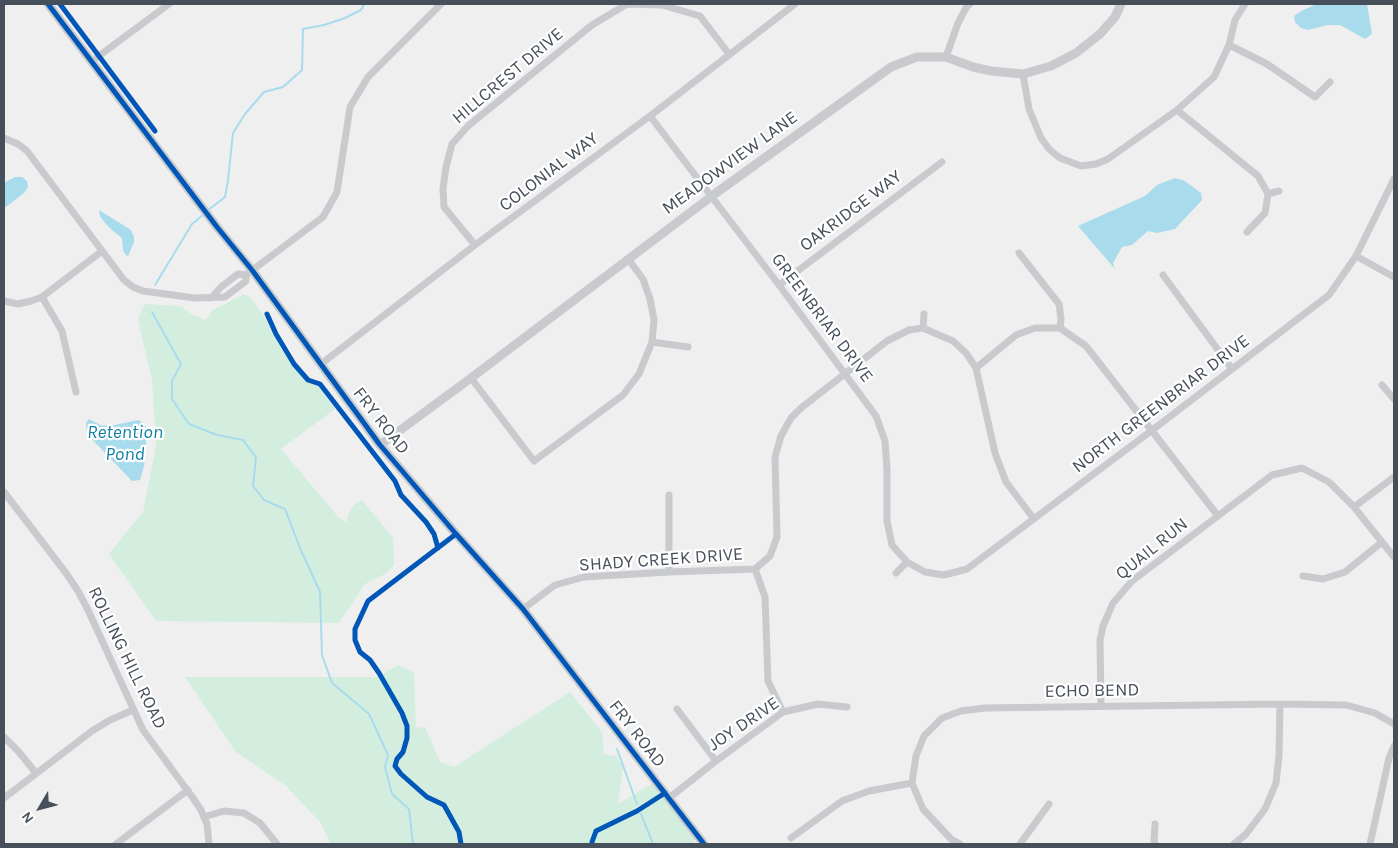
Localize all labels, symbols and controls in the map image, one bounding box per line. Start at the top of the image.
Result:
street label: HILLCREST DRIVE [448,23,568,129]
street label: MEADOWVIEW LANE [658,107,802,219]
street label: COLONIAL WAY [495,128,603,216]
street label: OAKRIDGE WAY [796,166,906,256]
street label: GREENBRIAR DRIVE [766,249,878,387]
street label: NORTH GREENBRIAR DRIVE [1068,330,1254,478]
street label: FRY ROAD [348,383,414,459]
water label: Retention Pond [87,422,163,466]
street label: QUAIL RUN [1112,513,1192,585]
street label: SHADY CREEK DRIVE [578,543,744,577]
street label: ROLLING HILL ROAD [83,583,171,733]
street label: ECHO BEND [1045,679,1139,703]
street label: JOY DRIVE [704,692,784,756]
street label: FRY ROAD [604,696,670,772]
north arrow [15,783,65,833]
text: N [18,808,37,826]

